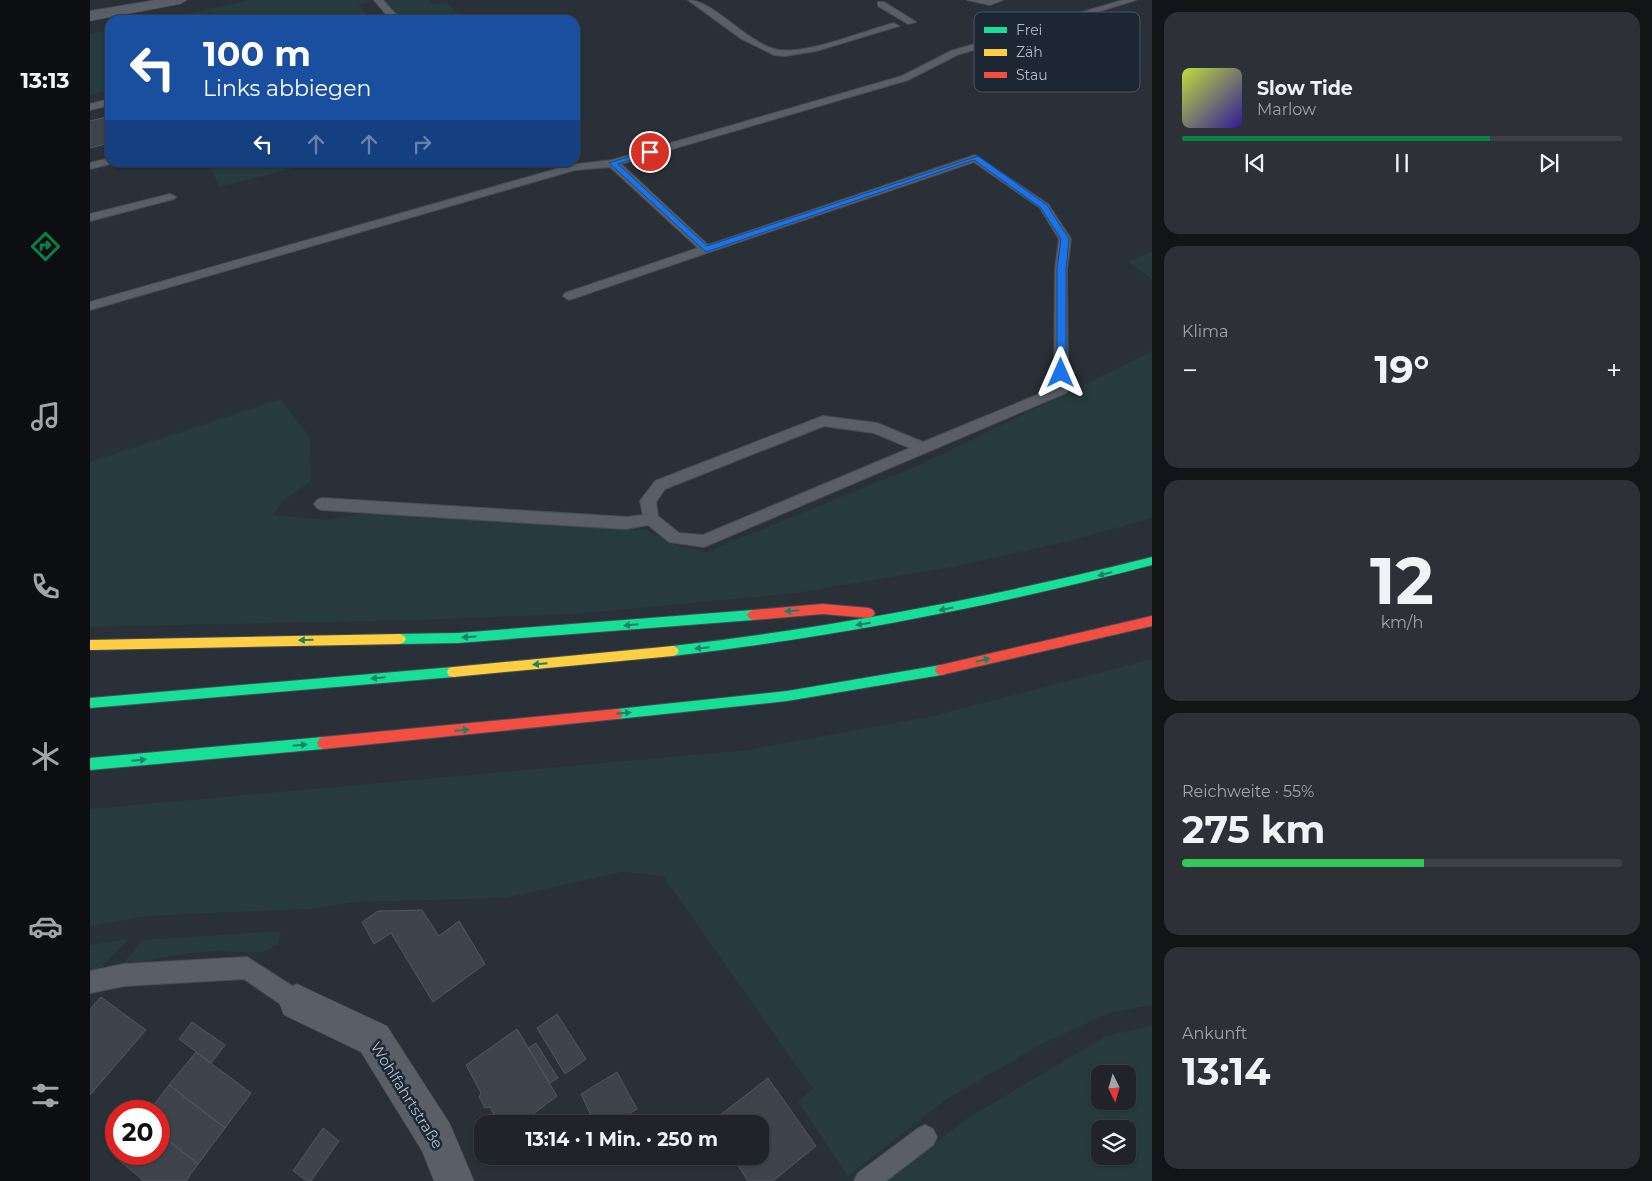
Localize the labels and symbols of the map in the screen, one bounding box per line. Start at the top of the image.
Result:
legend [974,12,1140,92]
text: Frei [1016,21,1042,39]
text: Zäh [1016,43,1043,61]
text: Stau [1016,66,1048,84]
pin [629,131,671,173]
position arrow [1034,346,1086,398]
one-way arrow [1097,570,1112,578]
one-way arrow [938,605,954,613]
one-way arrow [784,608,800,616]
one-way arrow [854,620,870,628]
one-way arrow [622,622,638,630]
one-way arrow [460,634,476,642]
one-way arrow [298,636,314,644]
one-way arrow [694,644,710,652]
one-way arrow [975,656,990,664]
one-way arrow [532,661,548,669]
one-way arrow [370,674,386,682]
one-way arrow [616,709,632,717]
one-way arrow [454,726,470,734]
one-way arrow [293,741,309,749]
one-way arrow [131,756,147,764]
street label: Wohlfahrtstraße [367,1038,447,1152]
north arrow [1091,1065,1136,1110]
speed limit sign: 20 [105,1100,170,1165]

